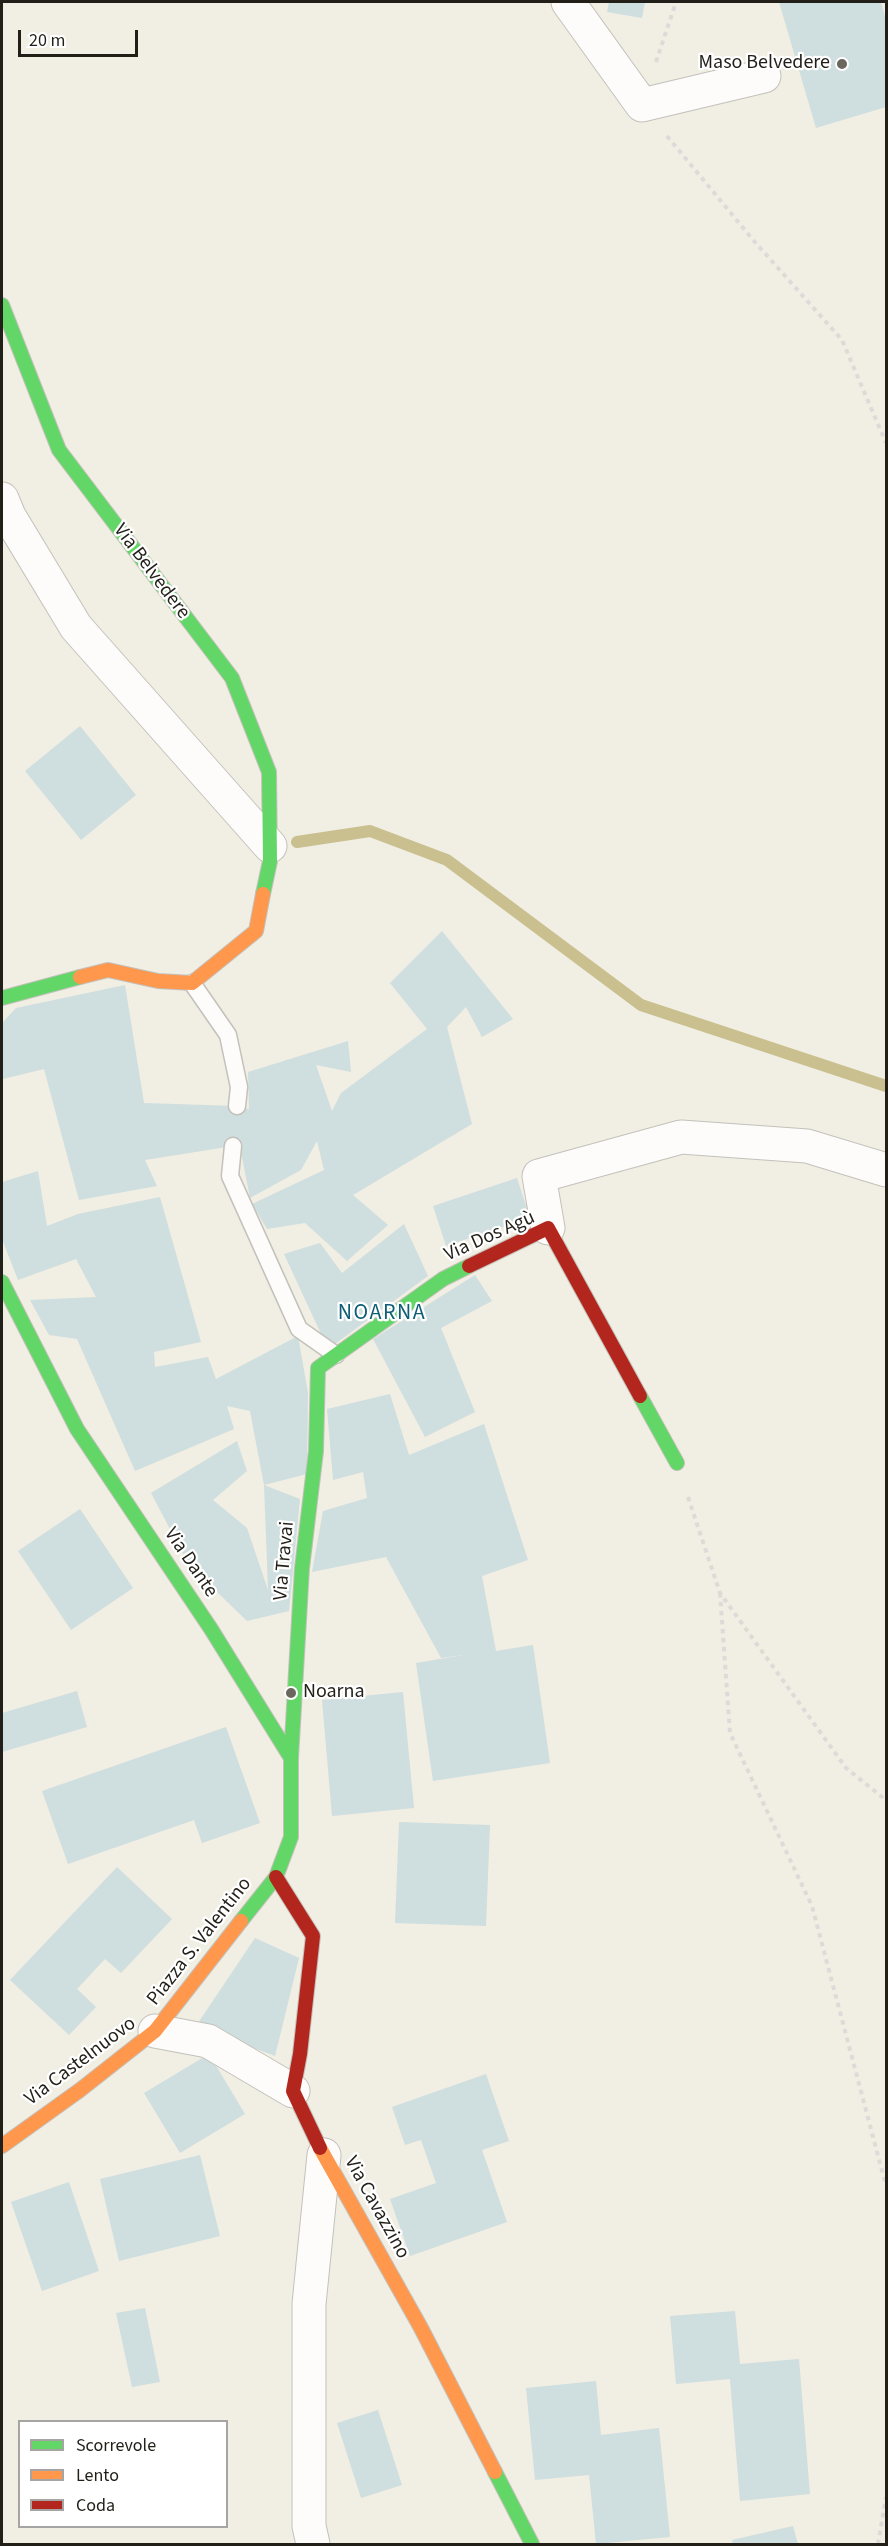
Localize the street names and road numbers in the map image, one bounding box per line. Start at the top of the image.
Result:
street label: Via Belvedere [107,520,195,624]
street label: Via Dos Agù [441,1206,539,1268]
street label: Via Travai [270,1520,300,1602]
street label: Via Dante [158,1524,222,1602]
street label: Piazza S. Valentino [143,1873,257,2011]
street label: Via Castelnuovo [21,2012,141,2112]
street label: Via Cavazzino [338,2153,414,2263]

